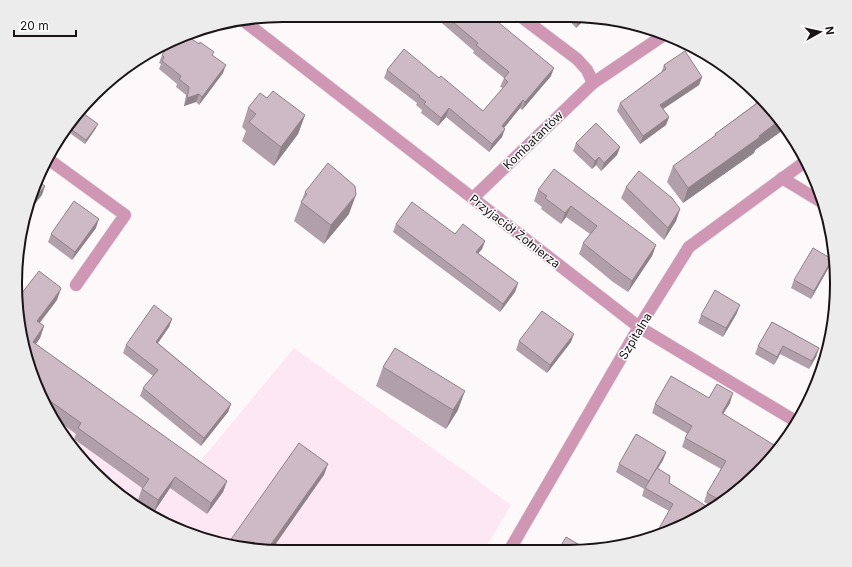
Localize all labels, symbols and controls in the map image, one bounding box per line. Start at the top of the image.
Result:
scale bar [14,12,76,38]
north arrow [800,12,840,52]
text: 20 m [20,18,49,33]
text: N [822,25,837,36]
street label: Kombatantów [500,107,566,172]
street label: Przyjaciół Żołnierza [467,191,563,271]
street label: Szpitalna [615,310,655,362]

